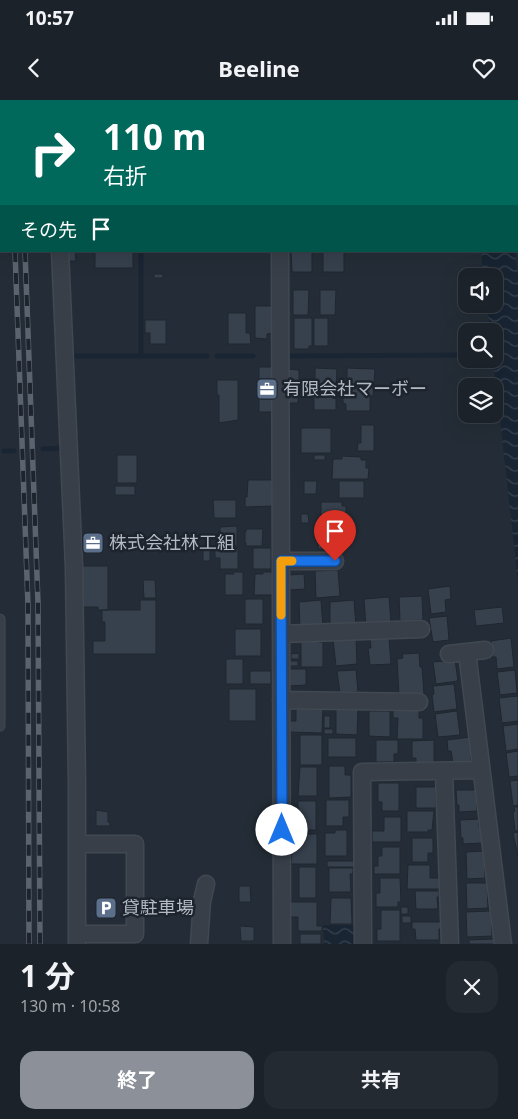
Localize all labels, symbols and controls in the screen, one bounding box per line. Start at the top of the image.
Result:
text: 10:57 [25,5,74,31]
text: Beeline [218,53,300,83]
icon: back [20,54,48,82]
icon: heart [470,54,498,82]
text: 110 m [103,113,206,160]
icon: right [20,120,85,185]
text: 右折 [103,160,147,190]
icon: arrive [87,215,115,243]
text: その先 [20,217,77,243]
map controls [458,268,503,423]
button: sound [458,268,503,313]
button: search [458,323,503,368]
place label: 有限会社マーボー [283,376,427,400]
office icon: 有限会社マーボー [255,377,279,401]
button: layers [458,378,503,423]
pin [314,510,356,561]
icon: arrive [321,517,349,545]
place label: 株式会社林工組 [109,530,235,554]
office icon: 株式会社林工組 [81,531,105,555]
position arrow [255,803,307,855]
place label: 貸駐車場 [122,895,194,919]
parking icon: 貸駐車場 [94,896,118,920]
text: 1 分 [20,955,75,996]
button: close [446,961,498,1013]
text: 130 m · 10:58 [20,995,120,1017]
button: 終了 [20,1051,254,1109]
button: 共有 [264,1051,498,1109]

